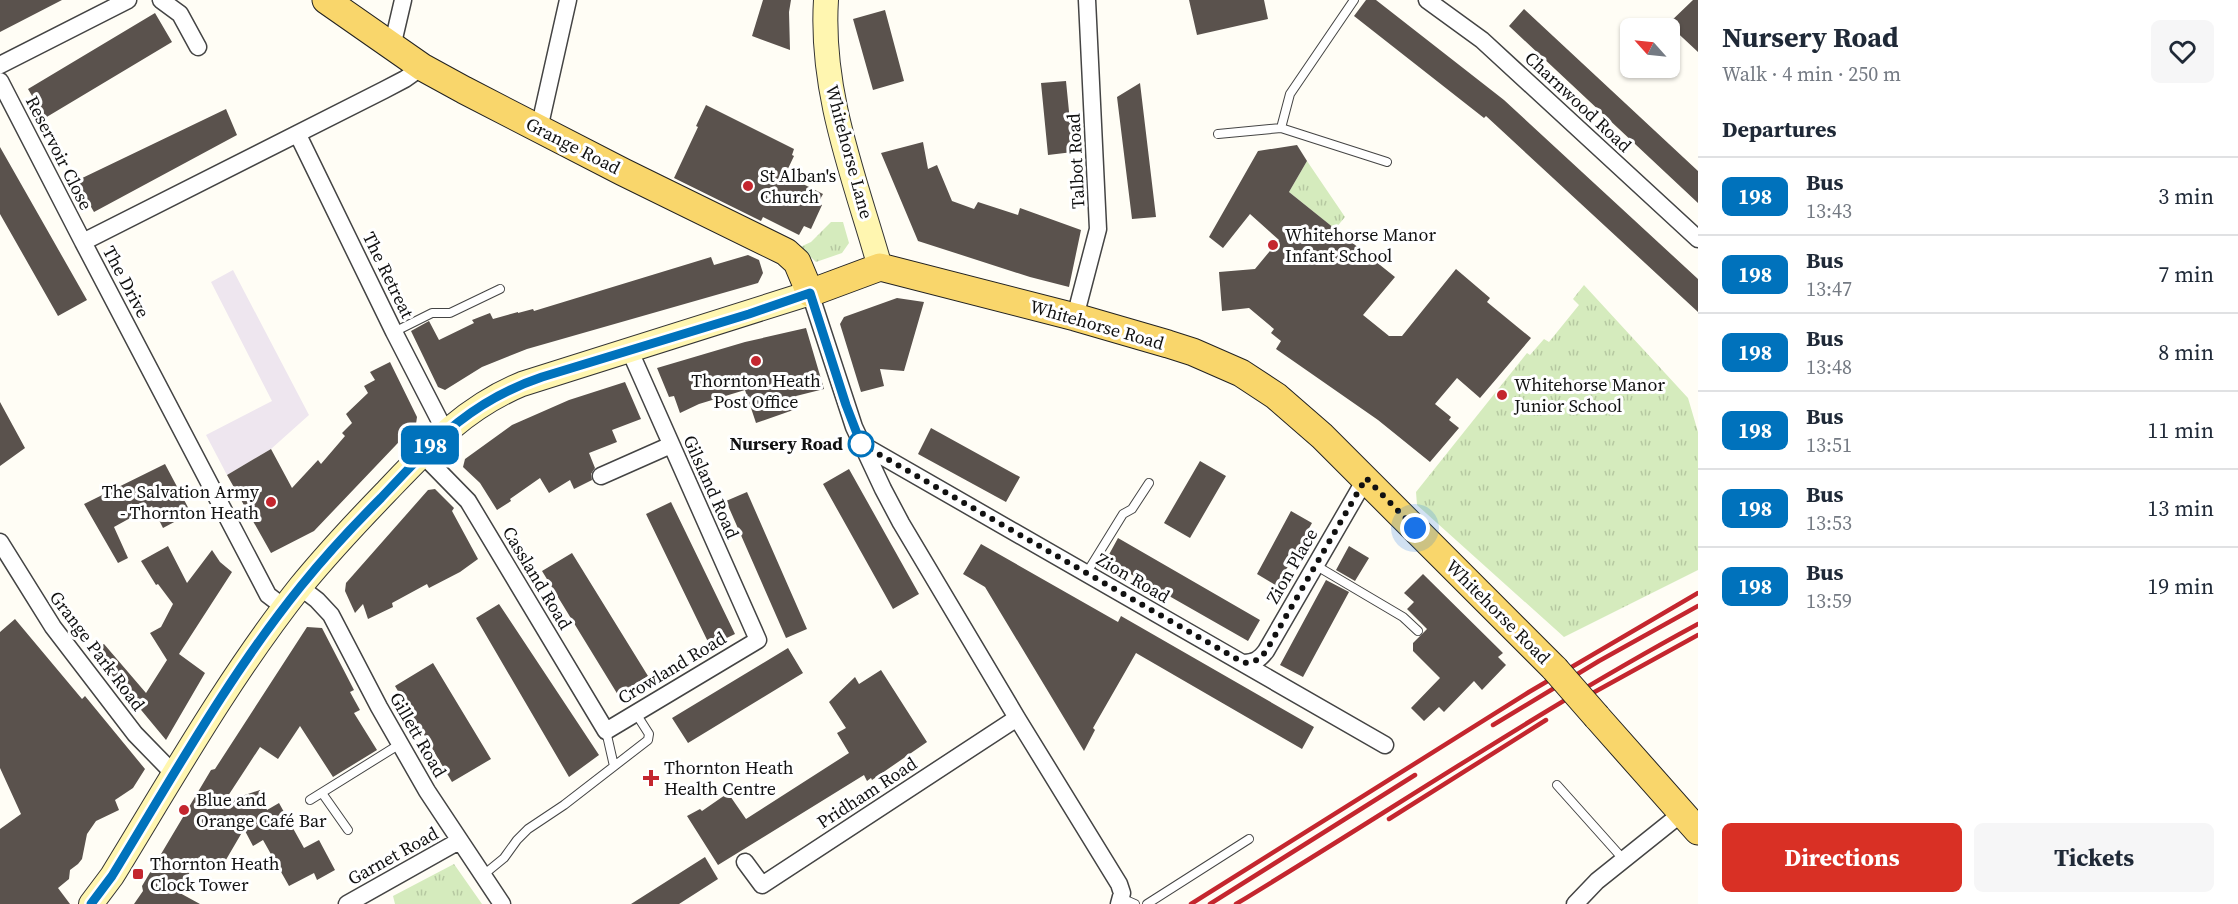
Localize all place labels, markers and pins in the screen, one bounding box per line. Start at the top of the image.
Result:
place label: St Alban's Church [760,163,837,209]
marker: St Alban's Church [741,179,755,193]
place label: Whitehorse Manor Infant School [1285,222,1436,268]
marker: Whitehorse Manor Infant School [1266,238,1280,252]
marker: Thornton Heath Post Office [749,354,763,368]
place label: Thornton Heath Post Office [691,368,821,414]
place label: Whitehorse Manor Junior School [1513,372,1665,418]
marker: Whitehorse Manor Junior School [1495,388,1509,402]
place label: Nursery Road [729,431,843,456]
marker: Nursery Road [848,431,874,457]
place label: The Salvation Army - Thornton Heath [102,479,260,525]
marker: The Salvation Army - Thornton Heath [264,495,278,509]
place label: Thornton Heath Health Centre [664,755,794,801]
marker: Thornton Heath Health Centre [642,769,660,787]
place label: Blue and Orange Café Bar [196,787,327,833]
marker: Blue and Orange Café Bar [177,803,191,817]
place label: Thornton Heath Clock Tower [150,851,280,897]
marker: Thornton Heath Clock Tower [131,867,145,881]

